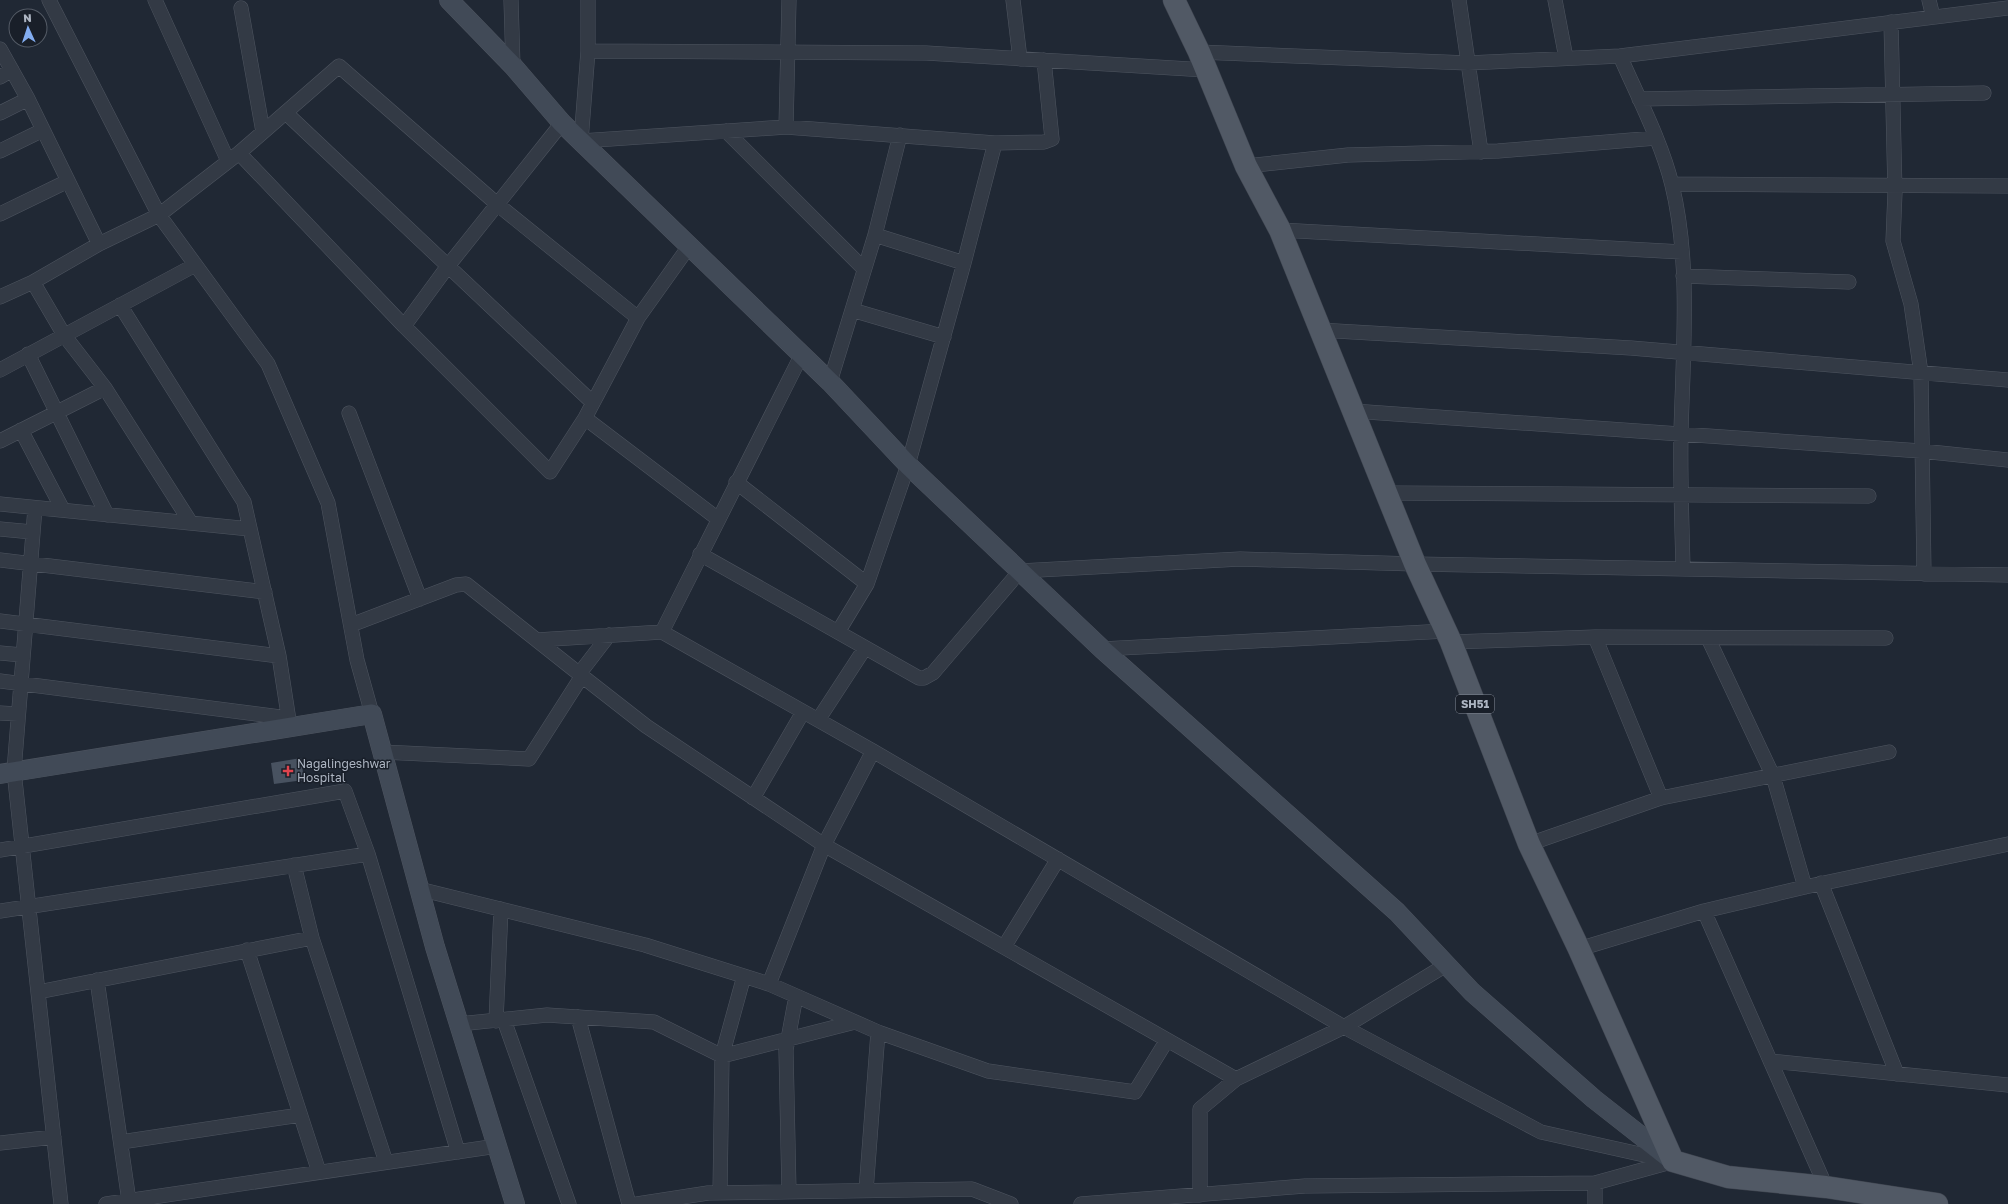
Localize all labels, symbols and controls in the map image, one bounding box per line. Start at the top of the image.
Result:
north arrow [8,8,48,48]
text: N [23,11,32,24]
road number: SH51 [1456,695,1494,713]
place label: Nagalingeshwar Hospital [297,756,391,785]
marker: Nagalingeshwar Hospital [282,765,294,777]

